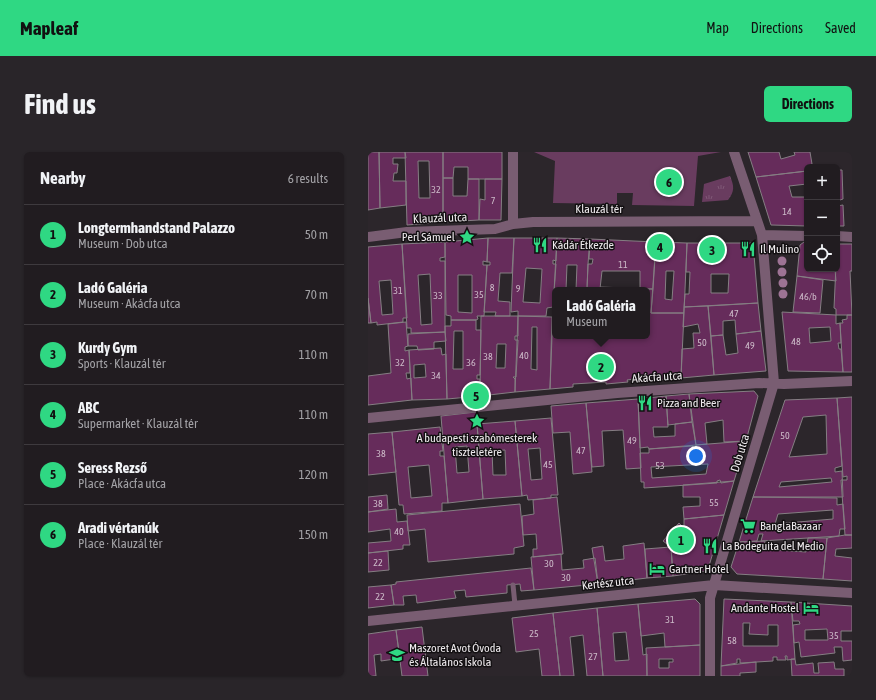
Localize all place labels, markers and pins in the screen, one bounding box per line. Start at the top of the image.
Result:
pin: 6 [656,167,682,197]
place icon: Perl Sámuel [458,228,476,246]
place label: Perl Sámuel [402,230,456,244]
pin: 4 [647,232,673,262]
pin: 3 [699,235,725,265]
restaurant icon: Kádár Étkezde [531,236,549,254]
place label: Kádár Étkezde [552,238,614,252]
restaurant icon: Il Mulino [739,240,757,258]
place label: Il Mulino [760,242,799,256]
pin: 2 [588,352,614,382]
pin: 5 [463,381,489,411]
restaurant icon: Pizza and Beer [636,394,654,412]
place label: Pizza and Beer [657,396,721,410]
place icon: A budapesti szabómesterek tiszteletére [468,412,486,430]
place label: A budapesti szabómesterek tiszteletére [417,431,538,459]
supermarket icon: BanglaBazaar [739,517,757,535]
place label: BanglaBazaar [760,519,822,533]
pin: 1 [668,525,694,555]
restaurant icon: La Bodeguita del Medio [701,537,719,555]
place label: La Bodeguita del Medio [722,539,825,553]
hotel icon: Gartner Hotel [648,560,666,578]
place label: Gartner Hotel [669,562,730,576]
hotel icon: Andante Hostel [802,599,820,617]
place label: Andante Hostel [731,601,800,615]
place label: Maszoret Avot Óvoda és Általános Iskola [409,641,501,669]
school or university icon: Maszoret Avot Óvoda és Általános Iskola [388,646,406,664]

